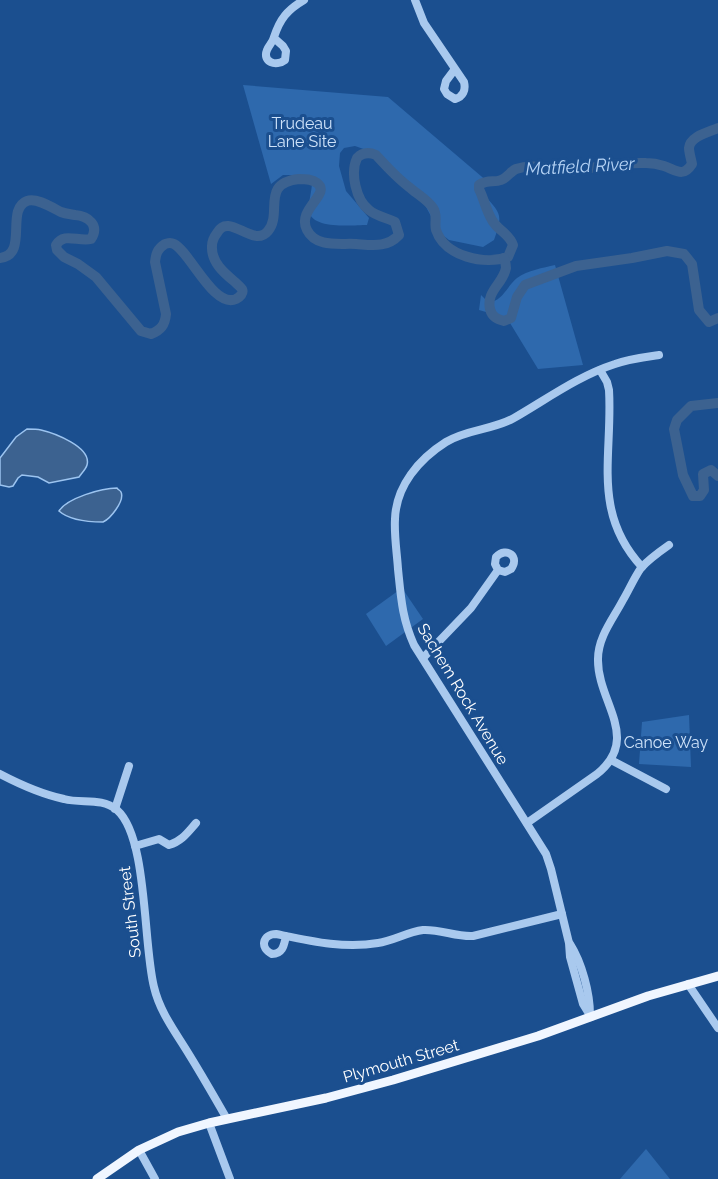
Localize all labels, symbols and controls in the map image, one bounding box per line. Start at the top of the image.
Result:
park label: Trudeau Lane Site [268,114,336,151]
water label: Matfield River [525,153,636,179]
street label: Sachem Rock Avenue [413,620,513,768]
park label: Canoe Way [624,733,709,752]
street label: South Street [115,865,145,959]
street label: Plymouth Street [341,1035,462,1087]

